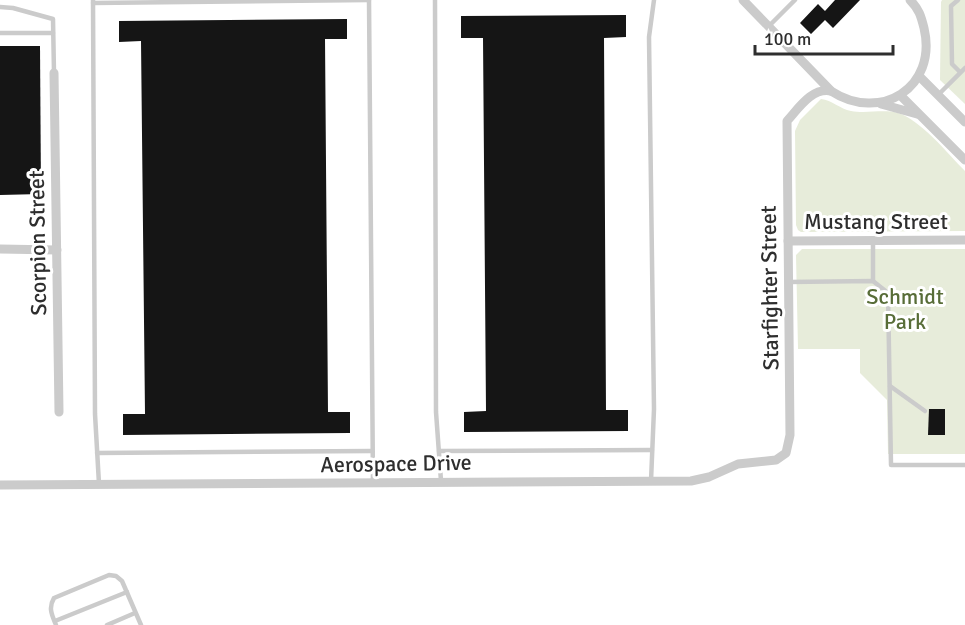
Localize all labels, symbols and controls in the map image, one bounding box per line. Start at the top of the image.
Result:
scale bar [755,18,893,56]
text: 100 m [764,28,811,50]
street label: Scorpion Street [23,170,52,316]
street label: Starfighter Street [755,205,784,371]
street label: Mustang Street [804,208,948,235]
park label: Schmidt Park [866,283,944,335]
street label: Aerospace Drive [320,449,472,478]

